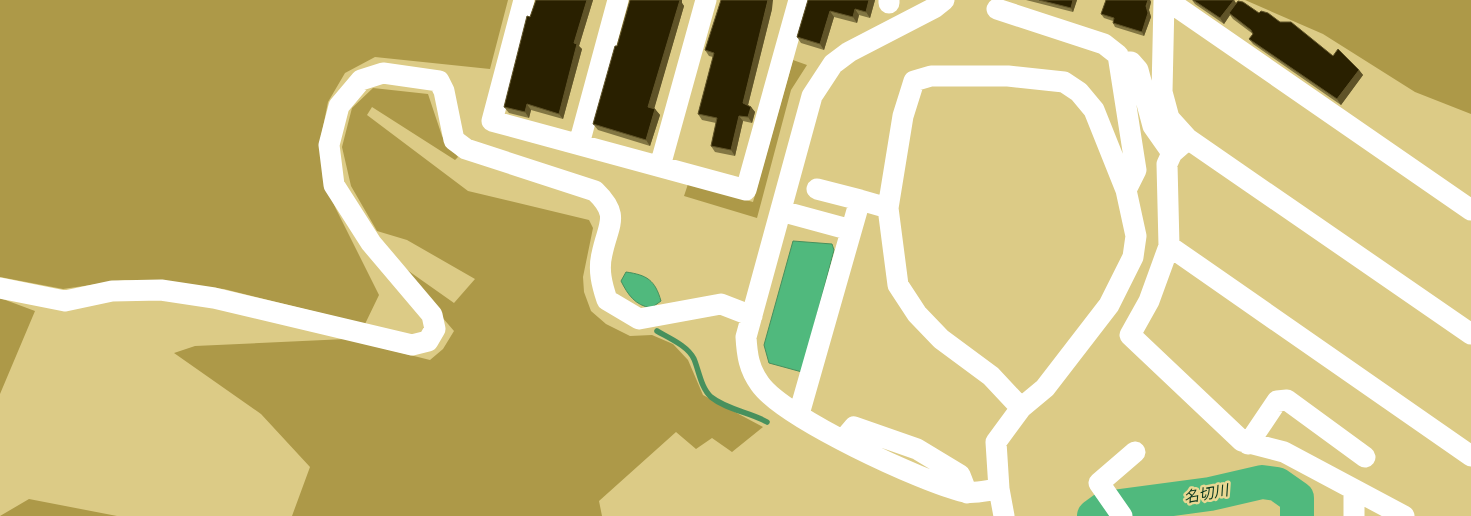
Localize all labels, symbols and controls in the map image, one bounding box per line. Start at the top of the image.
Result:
water label: 名切川 [1182,481,1232,507]

